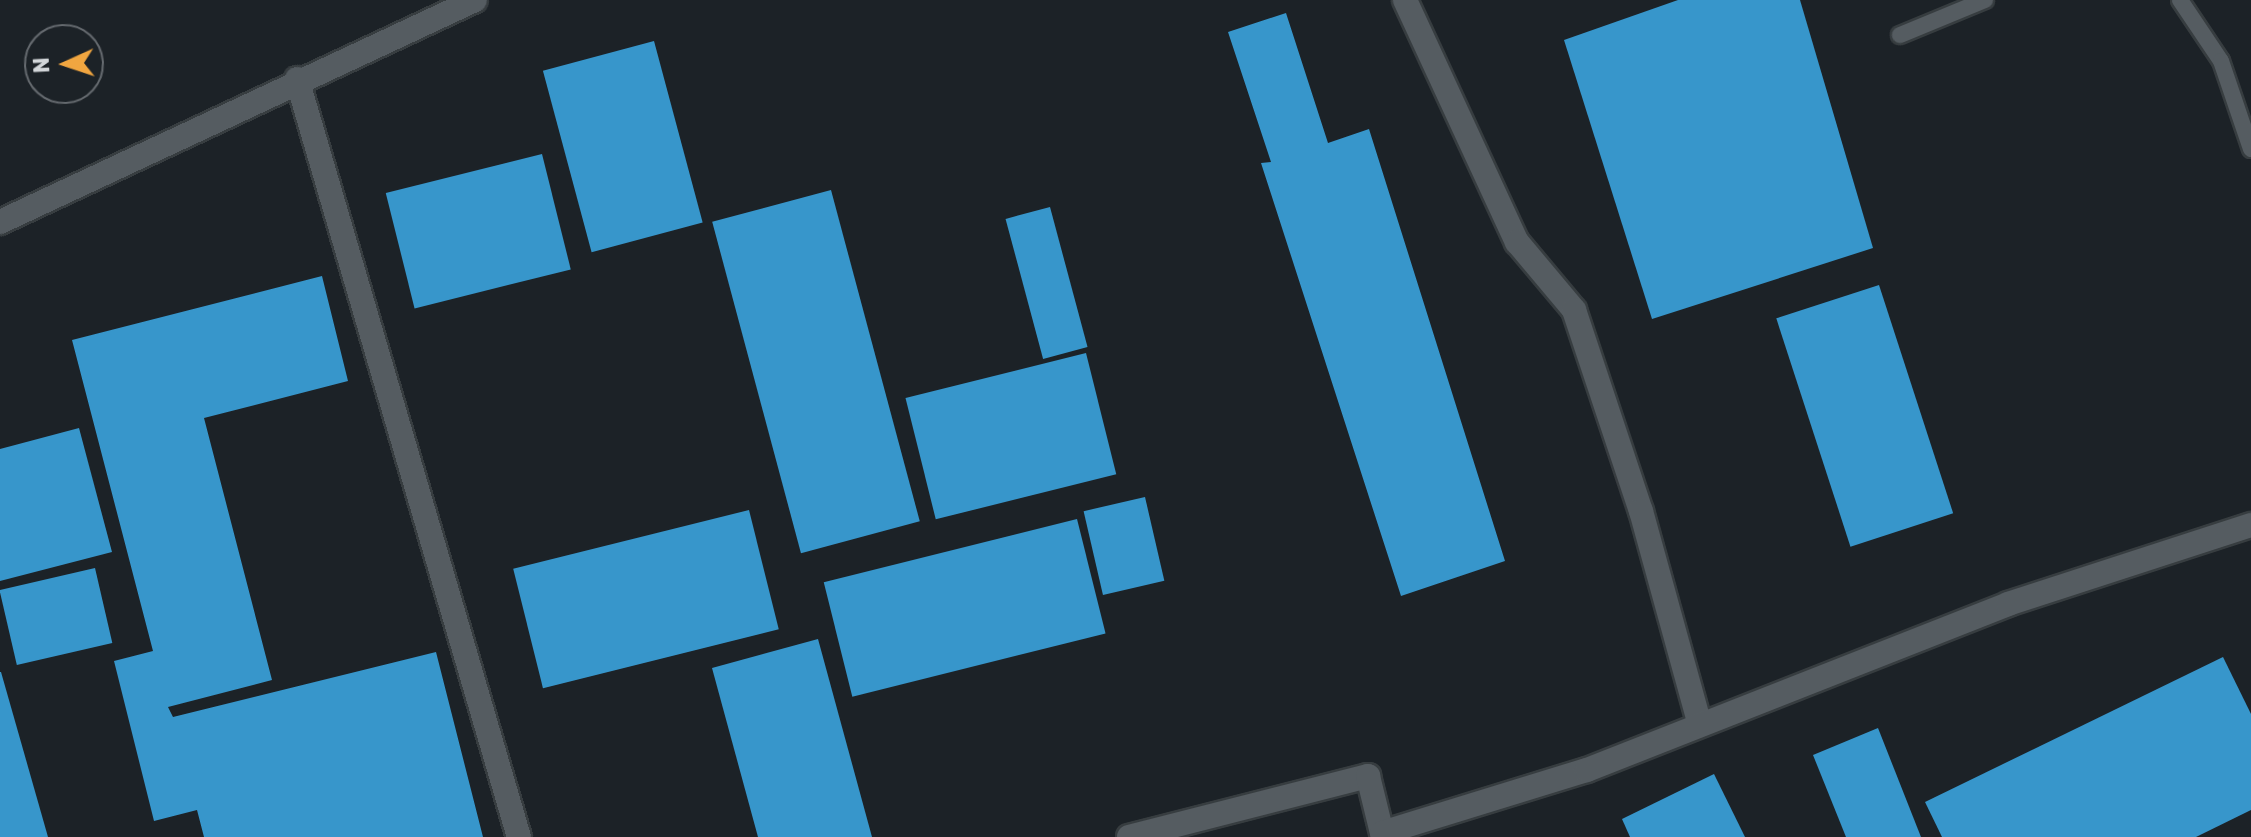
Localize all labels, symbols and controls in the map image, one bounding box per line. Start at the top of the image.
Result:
north arrow [24,24,104,104]
text: N [28,57,55,74]

